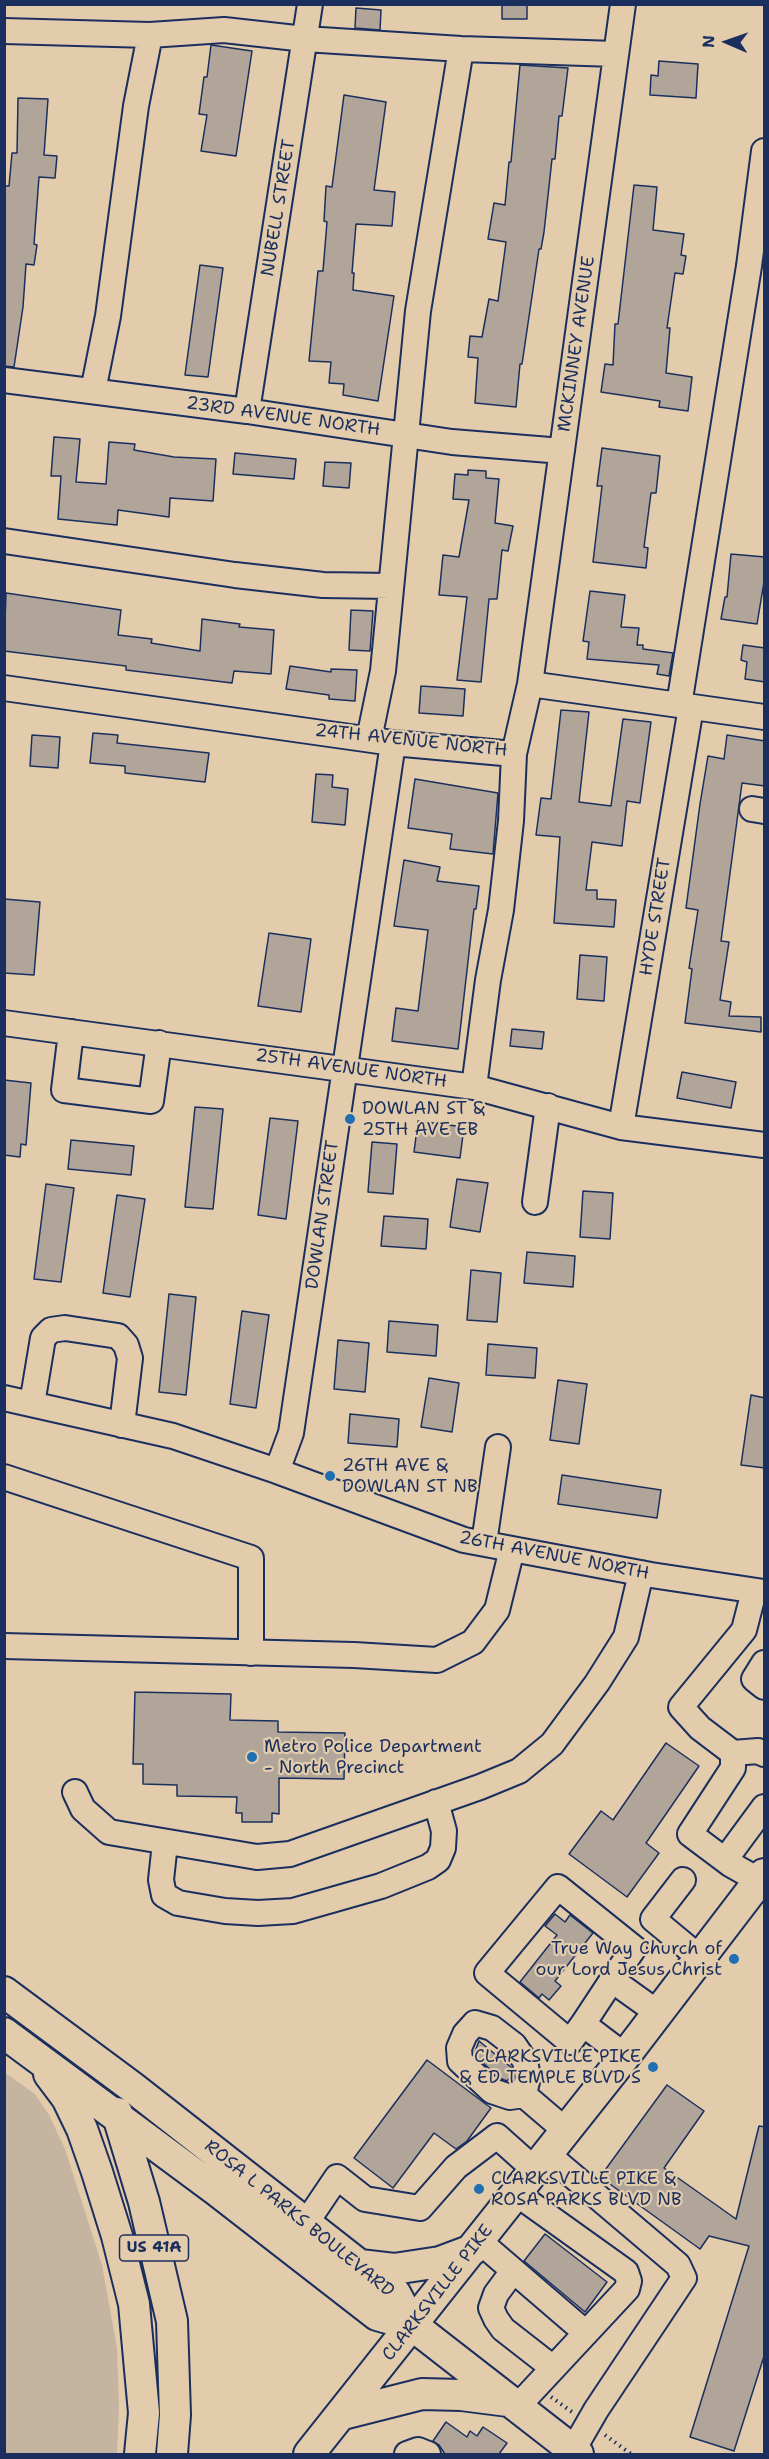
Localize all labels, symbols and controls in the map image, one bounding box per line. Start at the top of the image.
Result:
north arrow [697,12,757,72]
text: N [698,35,719,48]
street label: NUBELL STREET [257,138,301,278]
street label: MCKINNEY AVENUE [554,255,600,433]
street label: 23RD AVENUE NORTH [185,393,381,441]
street label: 24TH AVENUE NORTH [314,720,508,762]
street label: HYDE STREET [636,856,676,978]
street label: 25TH AVENUE NORTH [254,1045,448,1093]
place label: DOWLAN ST & 25TH AVE EB [362,1098,485,1140]
marker: DOWLAN ST & 25TH AVE EB [343,1112,357,1126]
street label: DOWLAN STREET [302,1139,344,1291]
place label: 26TH AVE & DOWLAN ST NB [342,1455,478,1498]
marker: 26TH AVE & DOWLAN ST NB [323,1469,337,1483]
street label: 26TH AVENUE NORTH [457,1527,651,1585]
place label: Metro Police Department - North Precinct [264,1736,482,1778]
marker: Metro Police Department - North Precinct [245,1750,259,1764]
place label: True Way Church of our Lord Jesus Christ [536,1938,722,1980]
marker: True Way Church of our Lord Jesus Christ [727,1952,741,1966]
place label: CLARKSVILLE PIKE & ED TEMPLE BLVD S [460,2046,641,2088]
marker: CLARKSVILLE PIKE & ED TEMPLE BLVD S [646,2060,660,2074]
street label: ROSA L PARKS BOULEVARD [200,2136,398,2302]
place label: CLARKSVILLE PIKE & ROSA PARKS BLVD NB [491,2168,682,2210]
marker: CLARKSVILLE PIKE & ROSA PARKS BLVD NB [472,2182,486,2196]
street label: CLARKSVILLE PIKE [378,2221,498,2365]
road number: US 41A [120,2235,188,2261]

